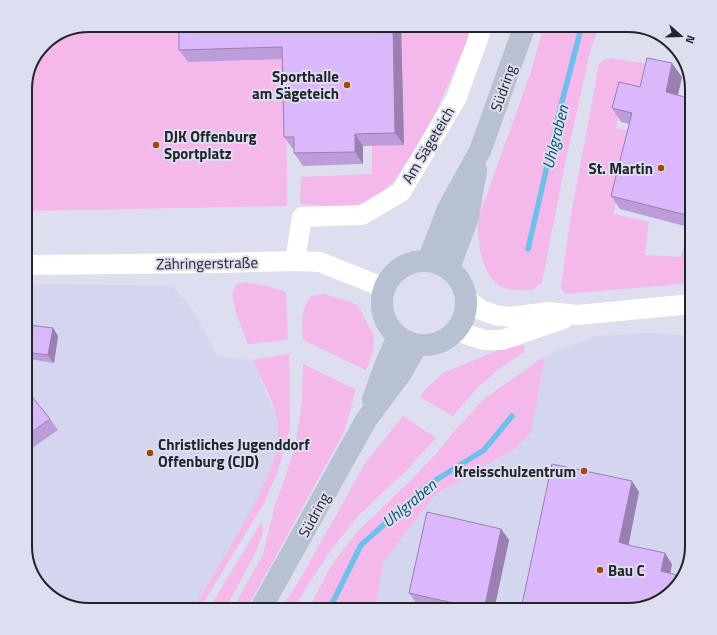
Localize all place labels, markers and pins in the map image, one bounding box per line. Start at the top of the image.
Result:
place label: Sporthalle am Sägeteich [252,65,339,105]
marker: Sporthalle am Sägeteich [342,80,352,90]
place label: DJK Offenburg Sportplatz [164,125,257,165]
marker: DJK Offenburg Sportplatz [151,140,161,150]
place label: St. Martin [589,157,653,180]
marker: St. Martin [656,163,666,173]
place label: Christliches Jugenddorf Offenburg (CJD) [158,433,310,473]
marker: Christliches Jugenddorf Offenburg (CJD) [145,448,155,458]
place label: Kreisschulzentrum [454,460,576,483]
marker: Kreisschulzentrum [579,466,589,476]
place label: Bau C [608,559,645,582]
marker: Bau C [595,565,605,575]

